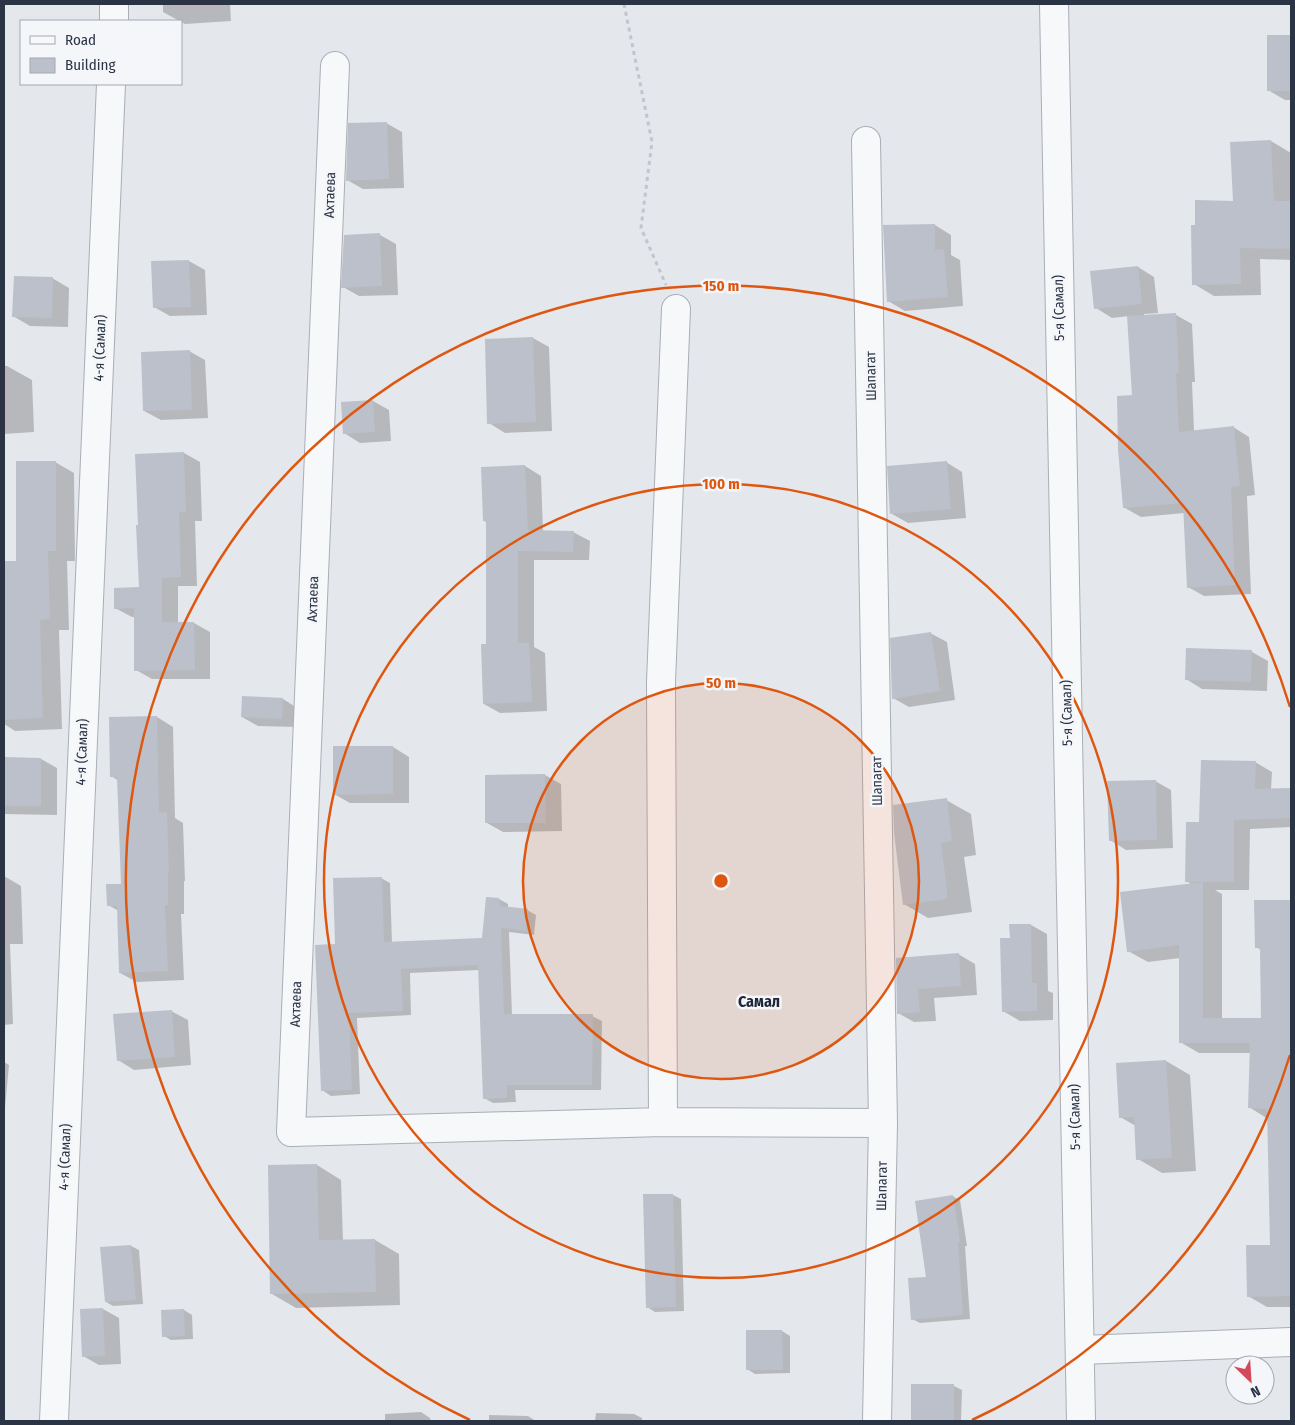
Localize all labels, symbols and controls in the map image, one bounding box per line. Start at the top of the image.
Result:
legend [20,20,182,85]
text: Road [65,31,96,49]
text: Building [65,56,116,74]
street label: Ахтаева [321,171,339,218]
street label: 5-я (Самал) [1050,275,1068,341]
text: 150 m [703,277,739,295]
street label: 4-я (Самал) [90,314,110,382]
street label: Шапагат [862,351,880,401]
text: 100 m [702,475,740,493]
street label: Ахтаева [304,575,322,622]
text: 50 m [706,674,736,692]
street label: 5-я (Самал) [1058,680,1076,746]
street label: 4-я (Самал) [72,718,92,786]
street label: Шапагат [868,756,886,806]
centre of rings [712,872,730,890]
street label: Ахтаева [287,980,305,1027]
district label: Самал [738,992,780,1011]
street label: 5-я (Самал) [1066,1084,1084,1150]
street label: 4-я (Самал) [55,1123,75,1191]
street label: Шапагат [873,1161,891,1211]
north arrow [1225,1355,1275,1405]
text: N [1248,1382,1263,1401]

